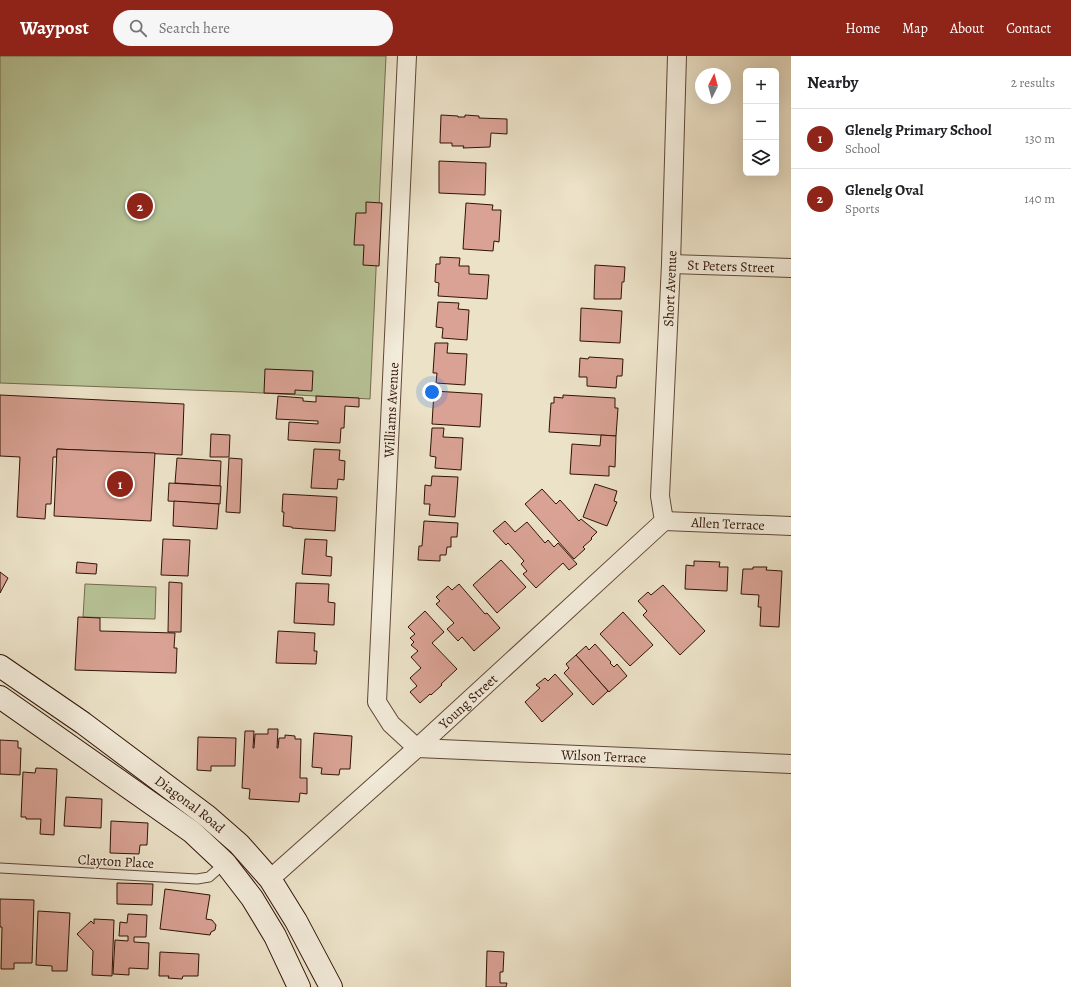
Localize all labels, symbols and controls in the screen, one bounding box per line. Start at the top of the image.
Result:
search box [113,10,393,46]
text: Waypost [20,15,89,41]
icon: search [127,17,149,39]
text: Search here [159,18,230,38]
text: Home [845,19,880,38]
text: Map [902,19,928,38]
text: About [950,19,984,38]
text: Contact [1006,19,1051,38]
north arrow [695,68,731,104]
map controls [743,68,779,176]
button: + [743,68,779,104]
text: Nearby [807,71,858,94]
text: 2 results [1011,74,1055,91]
button: − [743,104,779,140]
text: Glenelg Primary School [845,120,992,140]
text: 1 [818,130,822,147]
text: 130 m [1025,130,1055,147]
button: layers [743,140,779,176]
text: School [845,140,880,157]
text: Glenelg Oval [845,180,923,200]
text: 2 [817,190,823,207]
text: 140 m [1024,190,1055,207]
pin: 2 [127,191,153,221]
text: Sports [845,200,880,217]
street label: Short Avenue [659,250,681,327]
street label: St Peters Street [687,256,775,277]
street label: Williams Avenue [379,362,403,459]
your location [422,382,442,402]
pin: 1 [107,469,133,499]
street label: Allen Terrace [690,513,765,535]
street label: Young Street [434,669,502,734]
street label: Wilson Terrace [560,745,647,768]
street label: Diagonal Road [151,771,229,838]
street label: Clayton Place [77,850,155,873]

